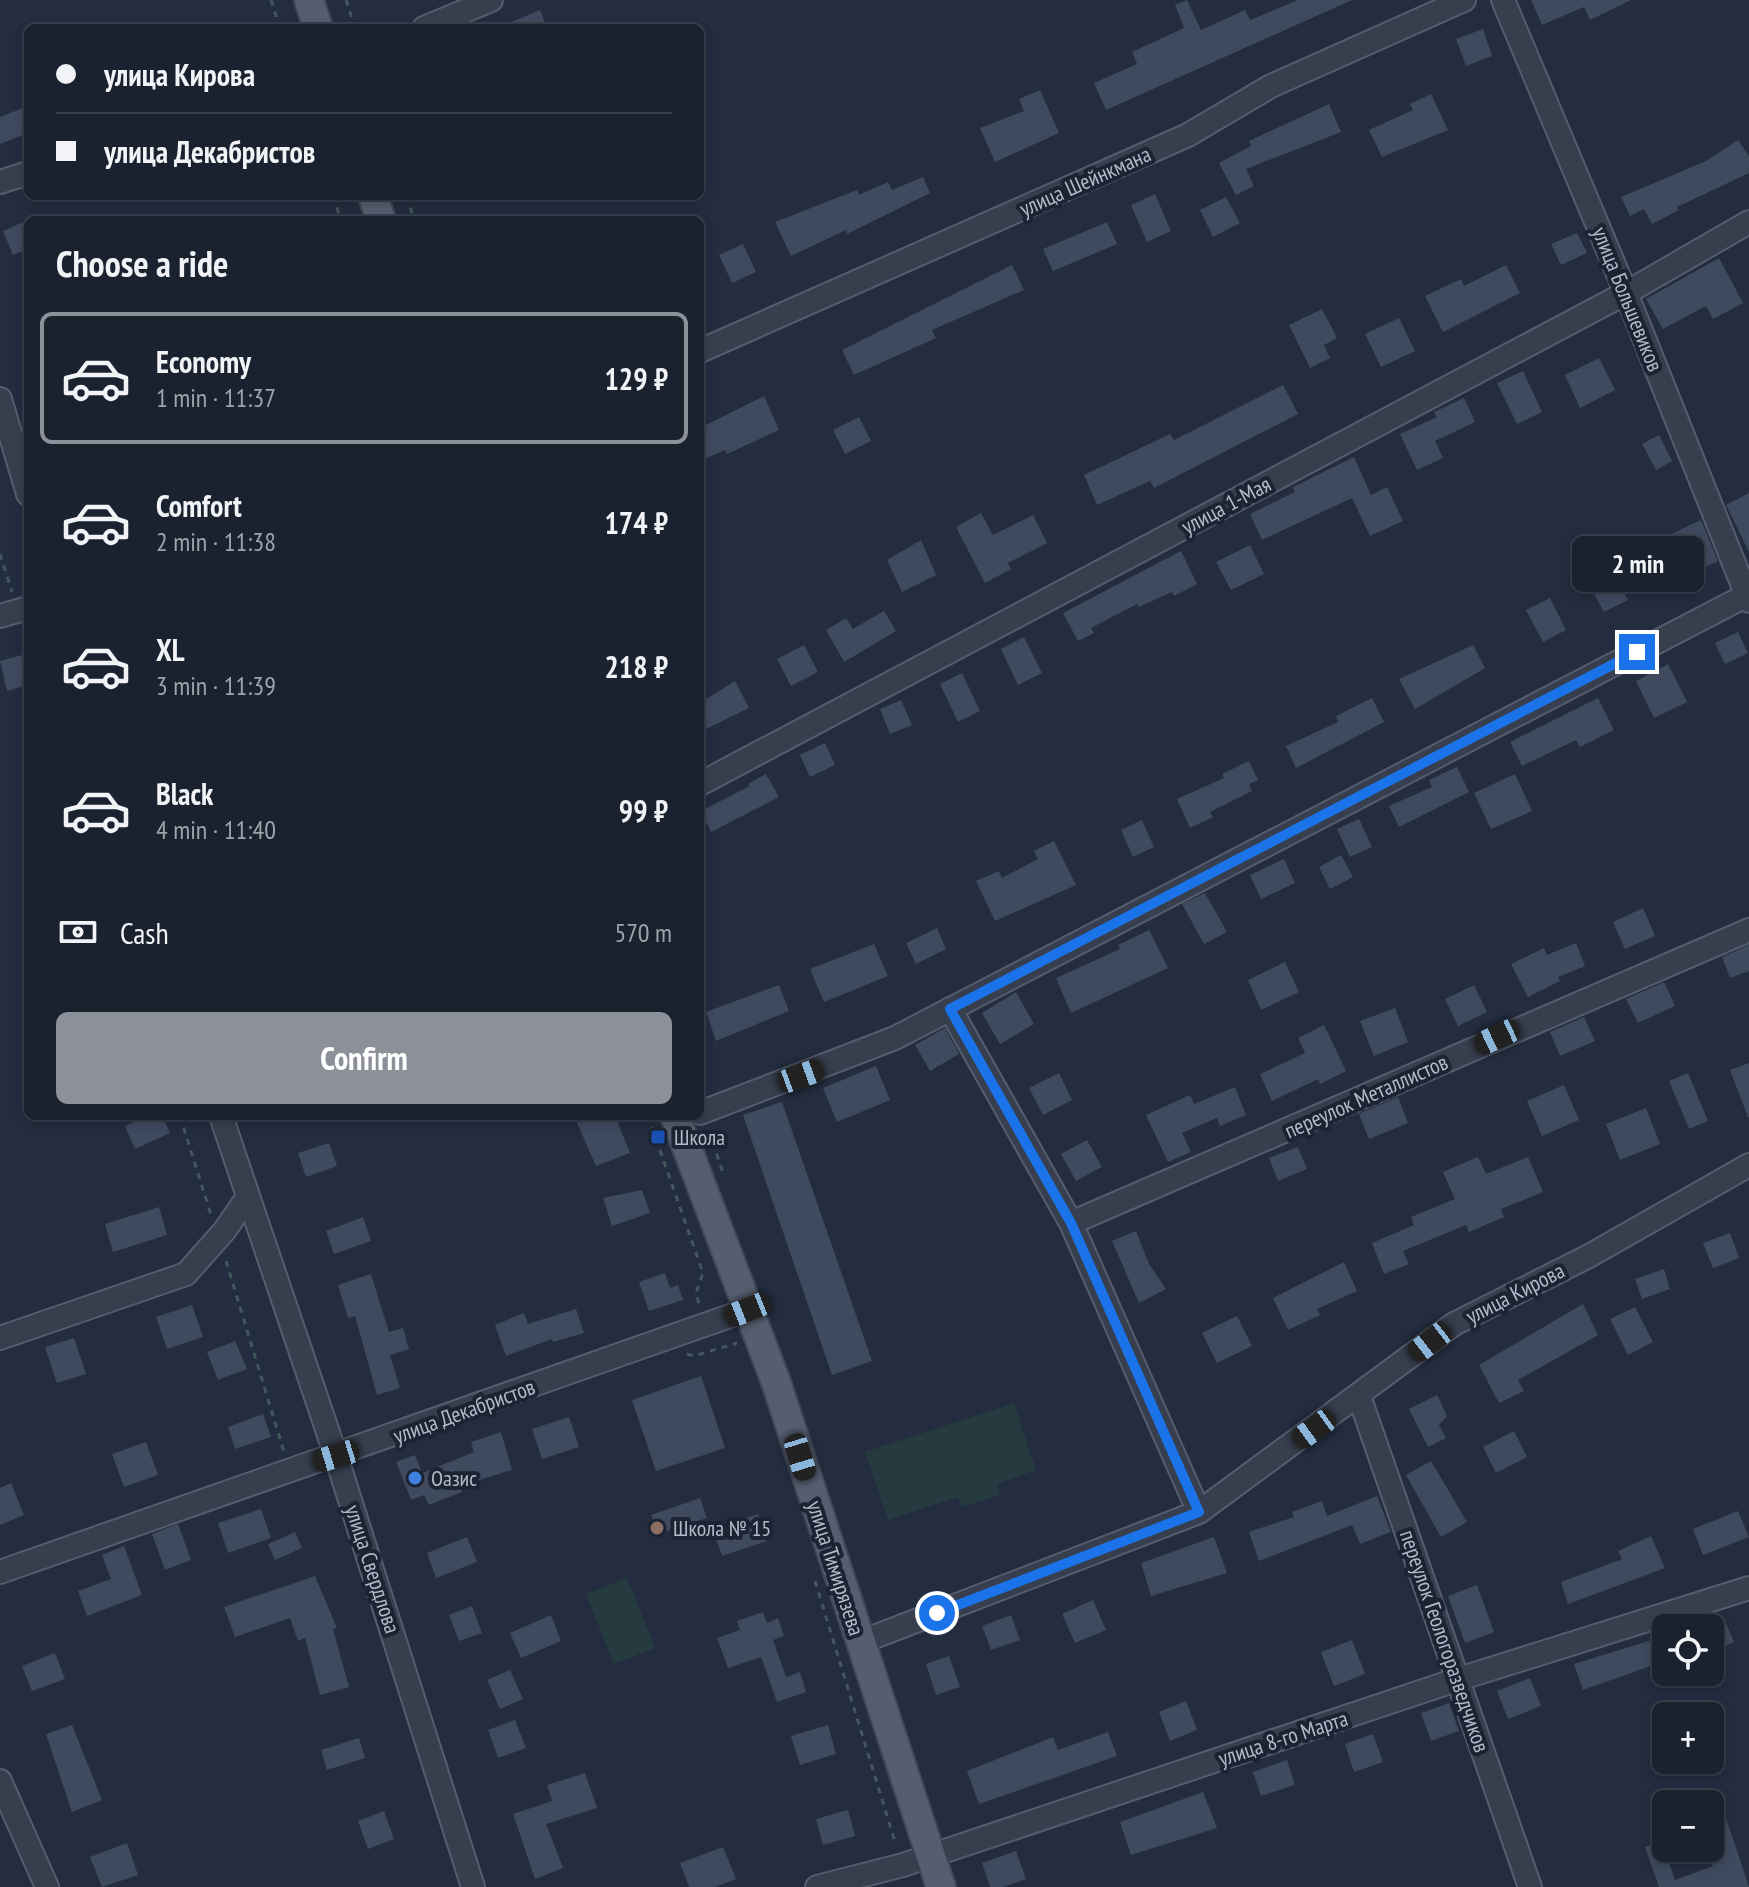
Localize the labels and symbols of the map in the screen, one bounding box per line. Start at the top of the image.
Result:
street label: улица Шейнкмана [1015,140,1155,222]
street label: улица Большевиков [1586,222,1670,376]
street label: улица 1-Мая [1176,470,1276,540]
callout: 2 min [1571,536,1703,592]
route end [1619,634,1655,670]
car [1470,1016,1524,1058]
street label: переулок Металлистов [1280,1047,1452,1145]
car [774,1057,828,1095]
place label: Школа [674,1123,725,1151]
marker: Школа [649,1128,667,1146]
street label: улица Кирова [1461,1256,1569,1330]
car [720,1290,774,1330]
car [1404,1318,1456,1366]
street label: улица Декабристов [389,1372,539,1450]
car [1288,1405,1340,1453]
car [782,1431,818,1483]
car [310,1438,362,1474]
place label: Оазис [431,1464,477,1492]
marker: Оазис [406,1469,424,1487]
street label: улица Тимирязева [801,1497,871,1639]
street label: улица Свердлова [339,1501,407,1637]
place label: Школа № 15 [673,1514,771,1542]
marker: Школа № 15 [648,1519,666,1537]
street label: переулок Геологоразведчиков [1394,1526,1496,1756]
route start [919,1595,955,1631]
street label: улица 8-го Марта [1215,1704,1351,1772]

